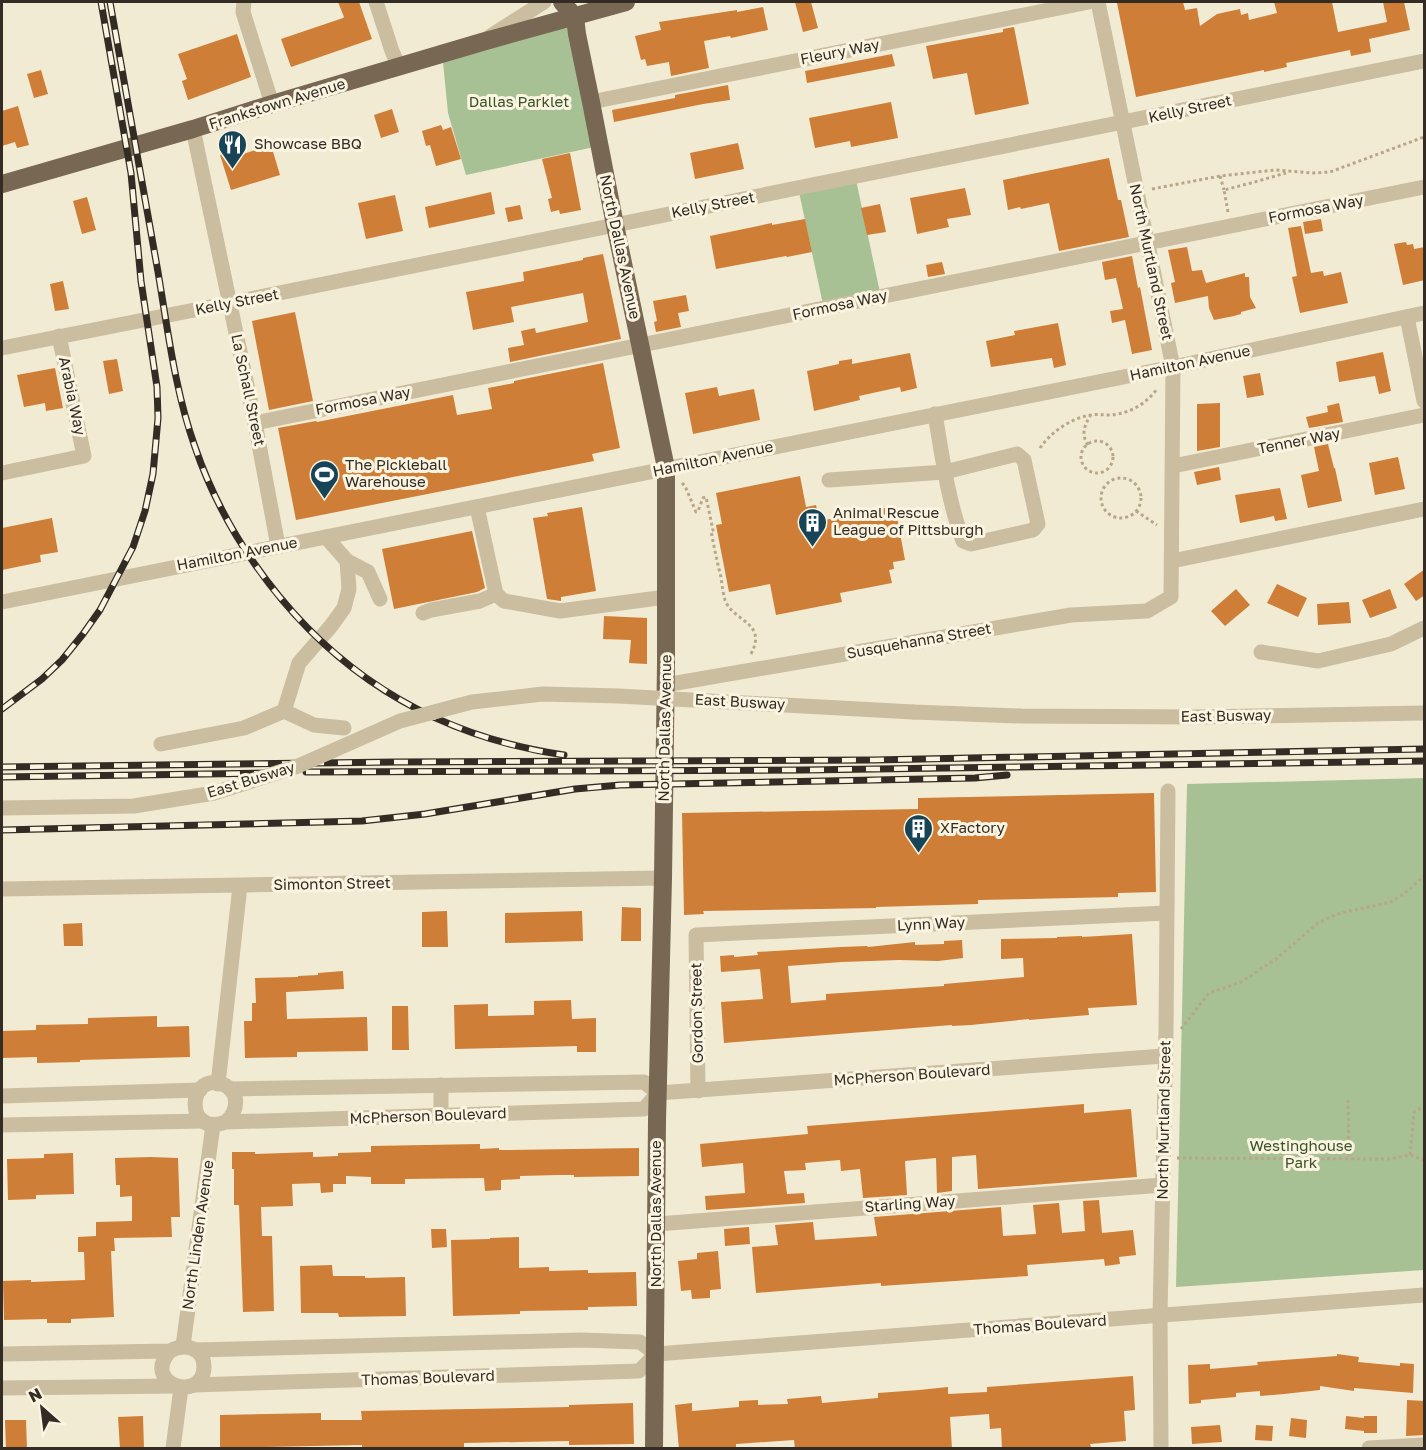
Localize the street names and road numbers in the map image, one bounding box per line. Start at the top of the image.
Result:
street label: Fleury Way [799,34,881,68]
street label: Frankstown Avenue [206,74,347,132]
street label: Kelly Street [1147,90,1233,126]
street label: North Dallas Avenue [597,173,645,321]
street label: North Murtland Street [1127,182,1177,342]
street label: Kelly Street [670,187,756,221]
street label: Formosa Way [1267,190,1365,226]
street label: Kelly Street [194,284,280,318]
street label: Formosa Way [791,285,889,323]
street label: La Schall Street [228,332,270,447]
street label: Hamilton Avenue [1128,340,1252,384]
street label: Arabia Way [56,355,90,437]
street label: Formosa Way [314,382,412,418]
street label: Tenner Way [1256,423,1342,457]
street label: Hamilton Avenue [651,436,775,480]
street label: Hamilton Avenue [175,532,299,574]
street label: Susquehanna Street [845,618,992,662]
street label: North Dallas Avenue [654,654,674,802]
street label: East Busway [694,690,786,712]
street label: East Busway [1180,705,1272,725]
street label: East Busway [205,757,297,801]
street label: Simonton Street [273,873,391,893]
street label: Lynn Way [896,912,966,934]
street label: Gordon Street [686,962,706,1064]
street label: North Murtland Street [1153,1040,1173,1200]
street label: McPherson Boulevard [833,1060,991,1088]
street label: McPherson Boulevard [349,1103,507,1127]
street label: North Dallas Avenue [646,1140,664,1288]
street label: North Linden Avenue [178,1158,216,1311]
street label: Starling Way [864,1191,957,1215]
street label: Thomas Boulevard [973,1310,1107,1338]
street label: Thomas Boulevard [361,1366,495,1388]

